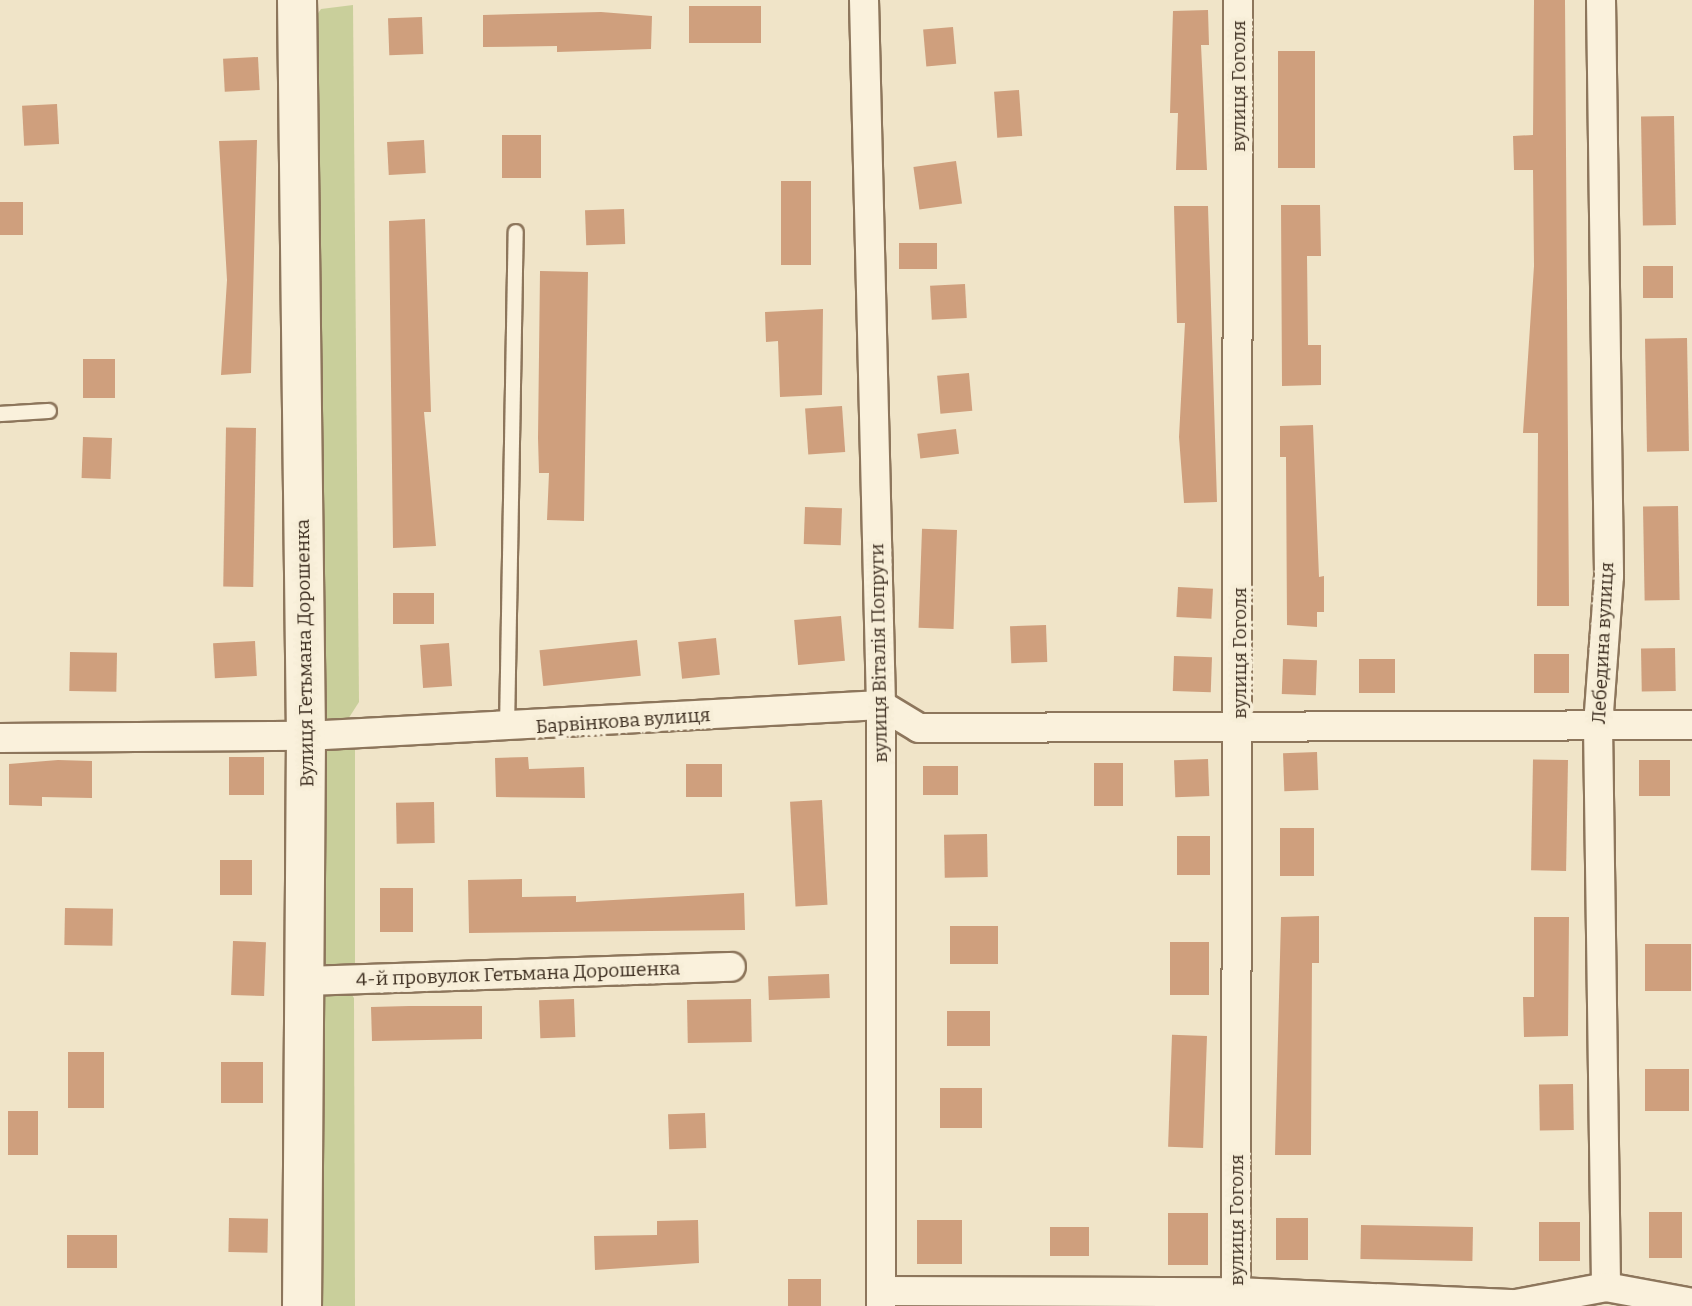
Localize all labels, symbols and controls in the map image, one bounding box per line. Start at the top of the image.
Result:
street label: вулиця Гоголя [1228,20,1250,152]
street label: Вулиця Гетьмана Дорошенка [291,519,319,787]
street label: вулиця Віталія Попруги [866,543,892,763]
street label: Лебедина вулиця [1587,561,1619,725]
street label: вулиця Гоголя [1229,587,1251,719]
street label: Барвінкова вулиця [535,704,711,738]
street label: 4-й провулок Гетьмана Дорошенка [356,957,680,991]
street label: вулиця Гоголя [1226,1154,1248,1286]

